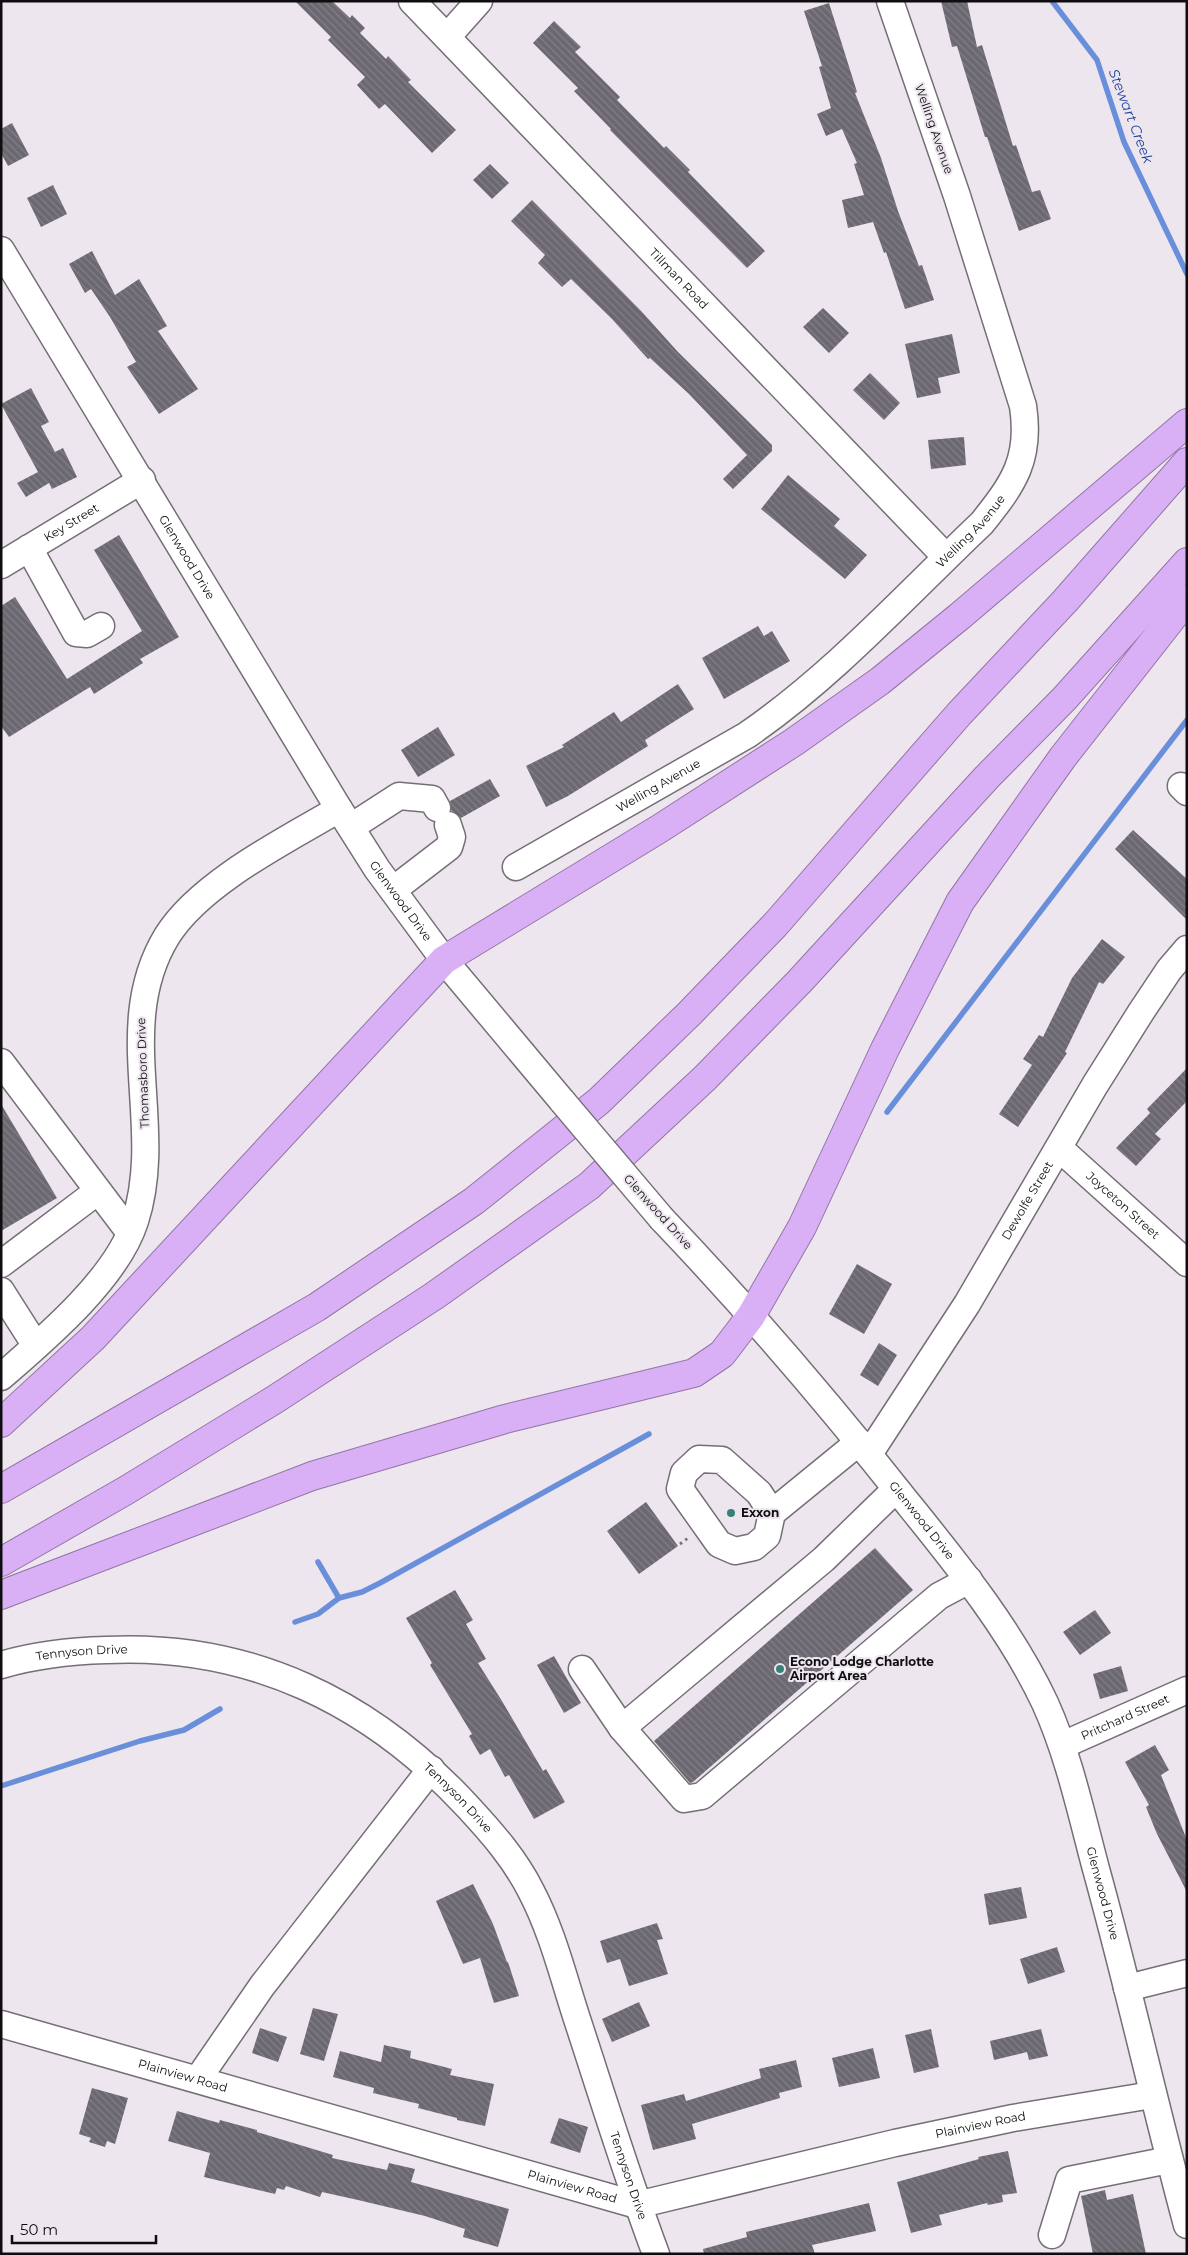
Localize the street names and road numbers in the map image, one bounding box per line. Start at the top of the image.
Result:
street label: Welling Avenue [912,82,957,176]
street label: Tillman Road [646,245,712,312]
street label: Welling Avenue [933,492,1008,571]
street label: Key Street [41,500,101,545]
street label: Glenwood Drive [156,512,218,602]
street label: Welling Avenue [613,755,703,815]
street label: Glenwood Drive [367,858,435,944]
street label: Thomasboro Drive [133,1017,152,1129]
street label: Dewolfe Street [998,1158,1056,1242]
street label: Joyceton Street [1083,1168,1163,1242]
street label: Glenwood Drive [621,1171,696,1252]
street label: Glenwood Drive [886,1478,958,1562]
street label: Tennyson Drive [35,1641,128,1664]
street label: Pritchard Street [1078,1691,1172,1743]
street label: Tennyson Drive [421,1759,496,1836]
street label: Glenwood Drive [1083,1845,1123,1942]
street label: Plainview Road [137,2055,229,2095]
street label: Plainview Road [934,2108,1027,2141]
street label: Tennyson Drive [607,2130,651,2222]
street label: Plainview Road [526,2166,619,2206]

